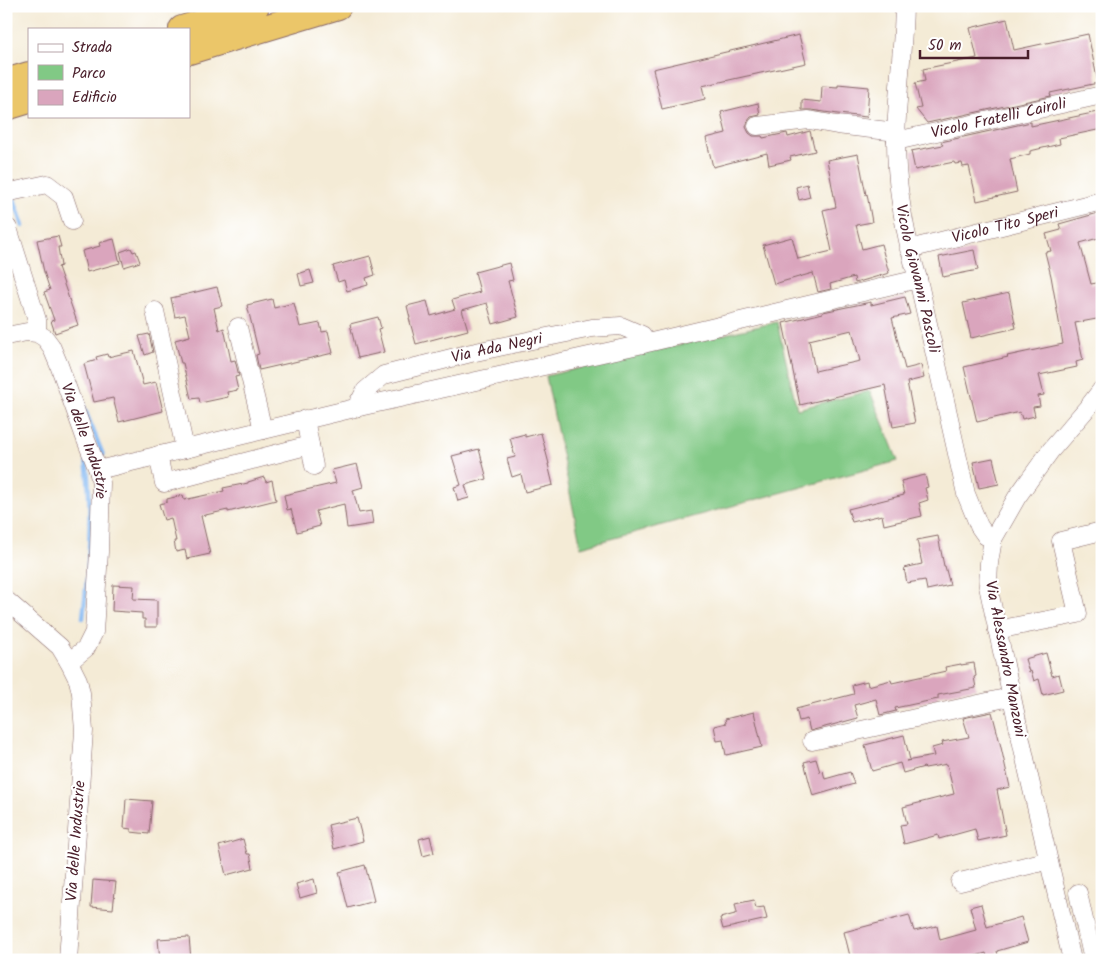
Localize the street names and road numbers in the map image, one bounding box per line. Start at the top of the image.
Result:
street label: Vicolo Fratelli Cairoli [928,91,1070,145]
street label: Vicolo Tito Speri [949,200,1062,250]
street label: Vicolo Giovanni Pascoli [889,203,947,357]
street label: Via Ada Negri [448,326,546,370]
street label: Via delle Industrie [54,379,114,499]
street label: Via Alessandro Manzoni [978,579,1033,741]
street label: Via delle Industrie [59,780,93,902]

